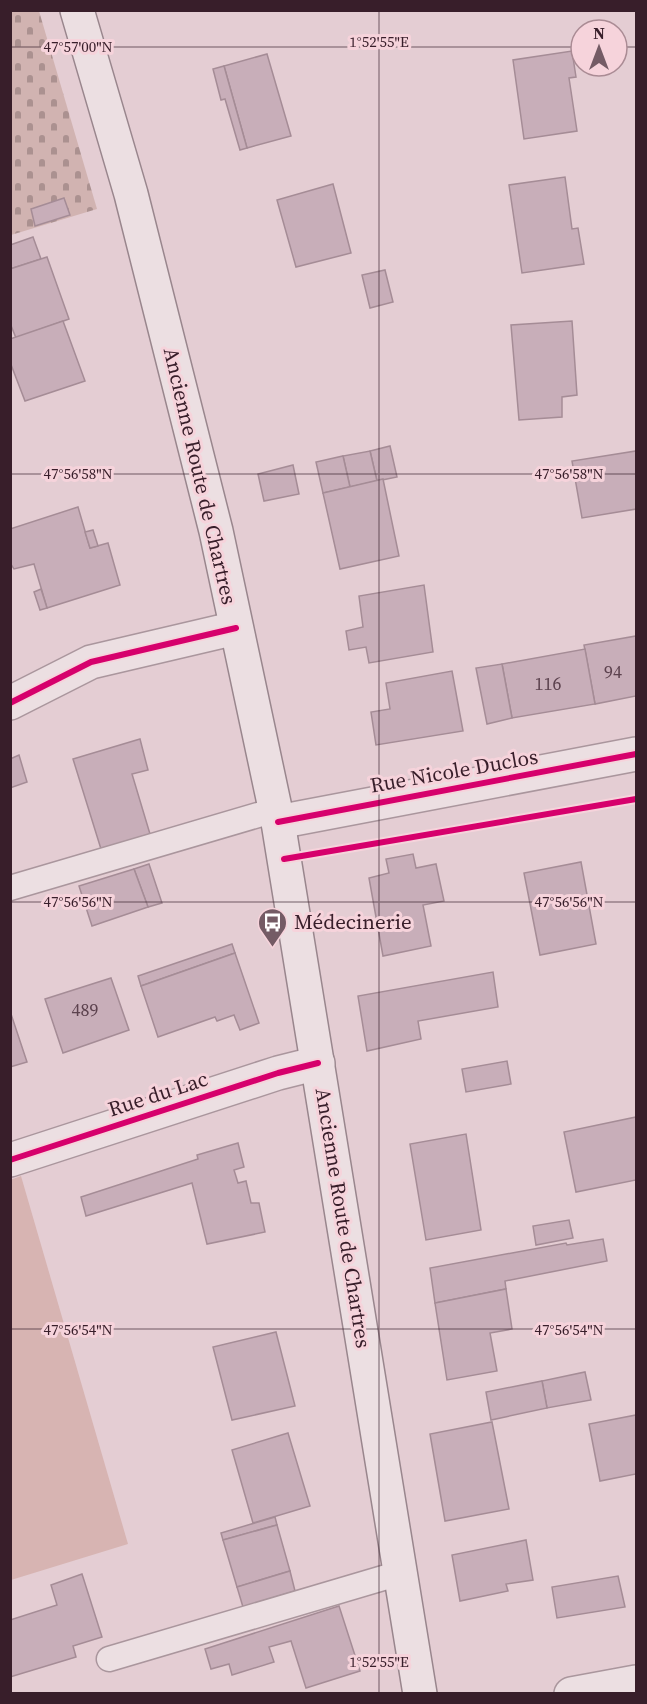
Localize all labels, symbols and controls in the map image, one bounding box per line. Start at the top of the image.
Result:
north arrow [569,18,629,78]
text: N [593,22,605,44]
text: 1°52'55"E [349,31,409,52]
text: 47°57'00"N [43,36,113,57]
street label: Ancienne Route de Chartres [157,345,244,607]
text: 47°56'58"N [43,463,113,484]
text: 47°56'58"N [534,463,604,484]
house number: 94 [604,659,622,684]
house number: 116 [535,671,562,696]
street label: Rue Nicole Duclos [368,741,540,800]
text: 47°56'56"N [43,891,113,912]
text: 47°56'56"N [534,891,604,912]
bus stop icon: Médecinerie [257,906,289,948]
place label: Médecinerie [294,907,412,936]
house number: 489 [72,997,99,1022]
street label: Rue du Lac [104,1064,211,1123]
street label: Ancienne Route de Chartres [309,1086,378,1350]
text: 47°56'54"N [43,1319,113,1340]
text: 47°56'54"N [534,1319,604,1340]
text: 1°52'55"E [349,1651,409,1672]

